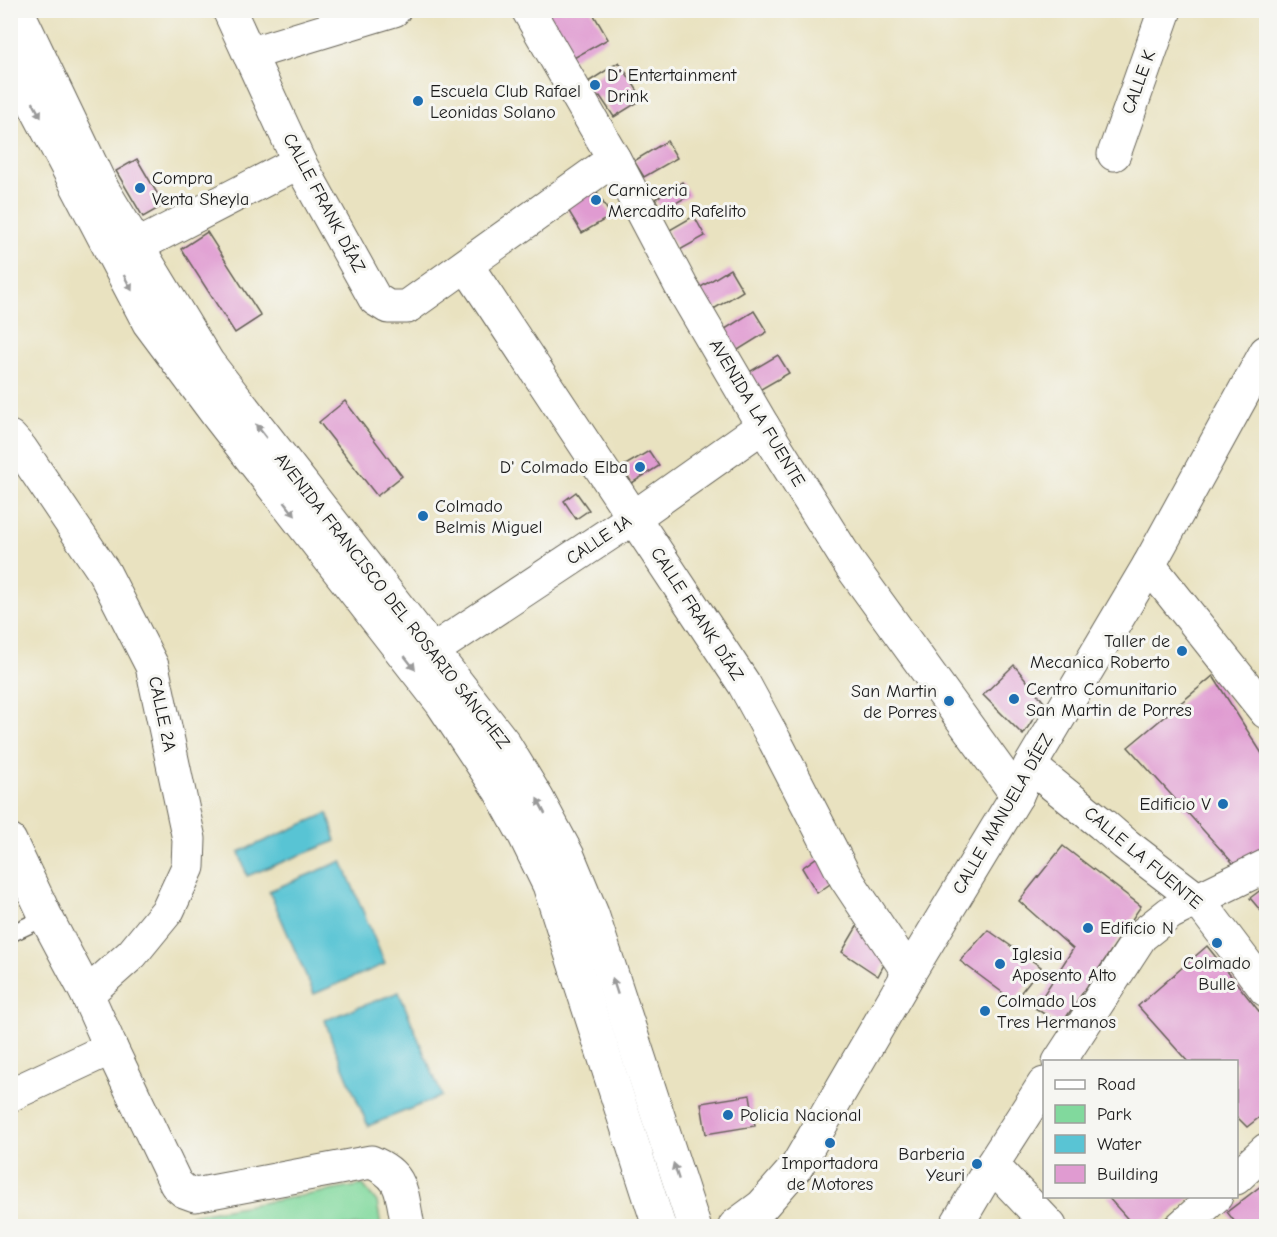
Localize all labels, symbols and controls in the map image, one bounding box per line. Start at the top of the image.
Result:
street label: CALLE K [1118,47,1160,117]
place label: D' Entertainment Drink [607,65,737,107]
marker: D' Entertainment Drink [588,78,602,92]
place label: Escuela Club Rafael Leonidas Solano [430,81,581,123]
marker: Escuela Club Rafael Leonidas Solano [411,94,425,108]
one-way arrow [32,102,42,119]
street label: CALLE FRANK DÍAZ [278,129,371,277]
place label: Compra Venta Sheyla [152,168,249,210]
place label: Carniceria Mercadito Rafelito [608,180,746,222]
marker: Compra Venta Sheyla [133,181,147,195]
marker: Carniceria Mercadito Rafelito [589,193,603,207]
one-way arrow [123,274,133,291]
street label: AVENIDA LA FUENTE [705,336,809,491]
one-way arrow [255,423,268,439]
street label: AVENIDA FRANCISCO DEL ROSARIO SÁNCHEZ [270,448,515,753]
place label: D' Colmado Elba [500,457,628,478]
marker: D' Colmado Elba [633,460,647,474]
place label: Colmado Belmis Miguel [435,496,542,538]
one-way arrow [284,501,297,517]
marker: Colmado Belmis Miguel [416,509,430,523]
street label: CALLE 1A [562,511,636,569]
street label: CALLE FRANK DÍAZ [646,543,749,685]
place label: Taller de Mecanica Roberto [1030,631,1170,673]
marker: Taller de Mecanica Roberto [1175,644,1189,658]
one-way arrow [404,655,416,670]
street label: CALLE 2A [144,675,180,753]
place label: Centro Comunitario San Martin de Porres [1026,679,1192,721]
place label: San Martin de Porres [851,681,937,723]
marker: Centro Comunitario San Martin de Porres [1007,692,1021,706]
marker: San Martin de Porres [942,694,956,708]
street label: CALLE MANUELA DÍEZ [948,729,1058,898]
place label: Edificio V [1139,794,1211,815]
one-way arrow [536,797,546,814]
marker: Edificio V [1216,797,1230,811]
street label: CALLE LA FUENTE [1080,803,1206,914]
place label: Edificio N [1100,918,1174,939]
marker: Edificio N [1081,921,1095,935]
marker: Colmado Bulle [1210,936,1224,950]
place label: Iglesia Aposento Alto [1012,944,1117,986]
place label: Colmado Bulle [1183,953,1251,995]
marker: Iglesia Aposento Alto [993,957,1007,971]
one-way arrow [610,977,619,995]
place label: Colmado Los Tres Hermanos [997,991,1116,1033]
marker: Colmado Los Tres Hermanos [978,1004,992,1018]
legend [1043,1060,1238,1198]
text: Road [1097,1074,1136,1095]
text: Park [1097,1104,1132,1125]
place label: Policia Nacional [740,1105,862,1126]
marker: Policia Nacional [721,1108,735,1122]
text: Water [1097,1134,1142,1155]
marker: Importadora de Motores [823,1136,837,1150]
place label: Barberia Yeuri [898,1144,965,1186]
place label: Importadora de Motores [781,1153,879,1195]
marker: Barberia Yeuri [970,1157,984,1171]
one-way arrow [671,1162,680,1180]
text: Building [1097,1164,1159,1185]

